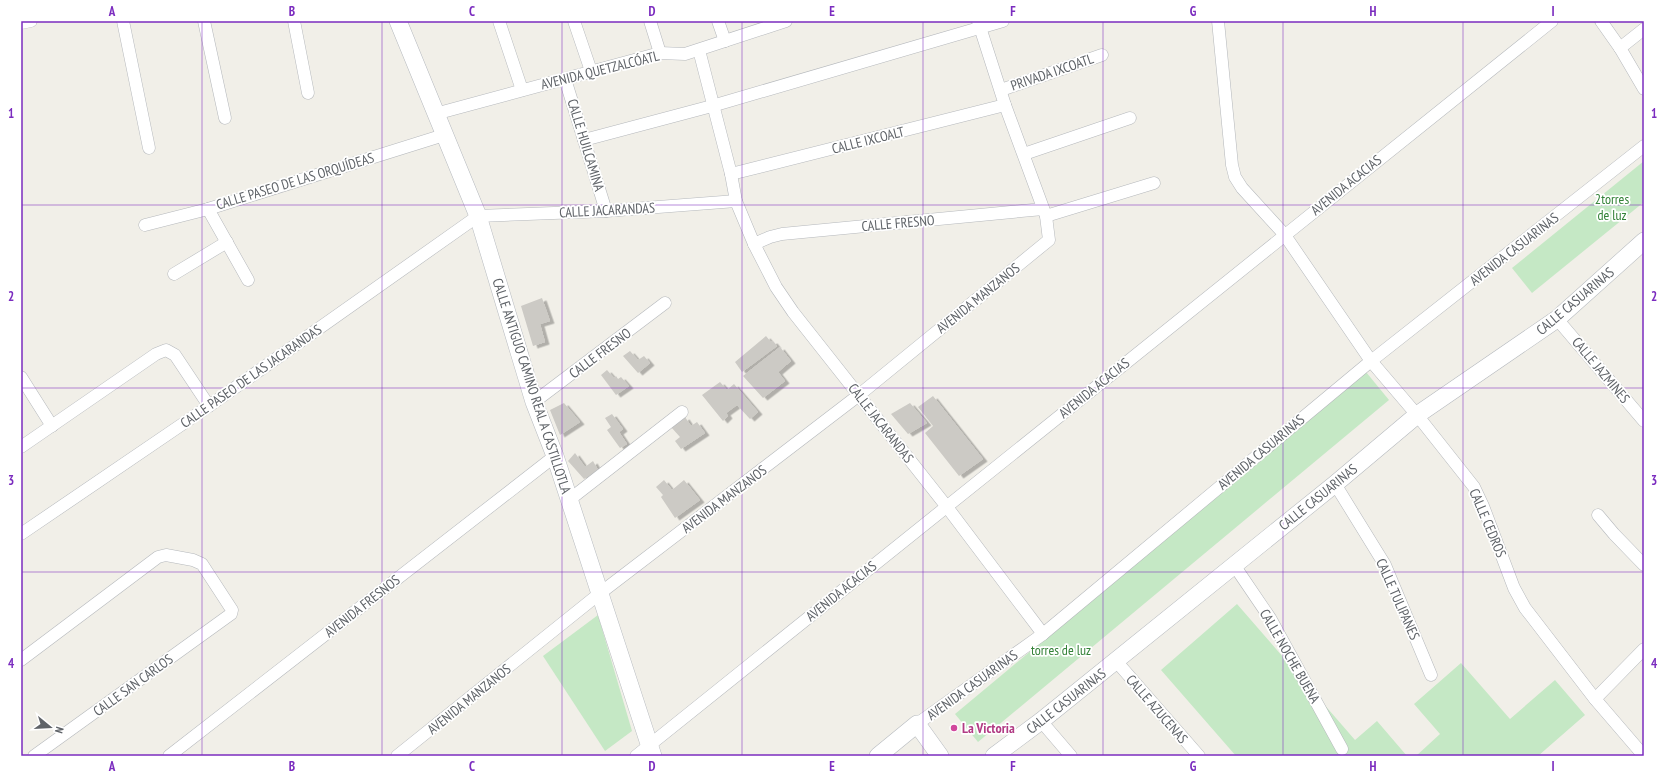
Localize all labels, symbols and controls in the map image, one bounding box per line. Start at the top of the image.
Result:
text: A [108,3,116,20]
text: B [289,3,295,20]
text: C [469,3,475,20]
text: D [649,3,656,20]
text: E [829,3,835,20]
text: F [1010,3,1016,20]
text: G [1190,3,1197,20]
text: H [1370,3,1377,20]
text: I [1551,3,1555,20]
street label: AVENIDA QUETZALCÓATL [539,47,661,93]
street label: PRIVADA IXCOATL [1008,49,1096,95]
street label: CALLE HUILCAMINA [563,97,609,194]
text: 1 [8,105,14,122]
text: 1 [1651,105,1657,122]
street label: CALLE IXCOALT [830,122,907,158]
street label: CALLE PASEO DE LAS ORQUÍDEAS [214,148,376,214]
street label: AVENIDA ACACIAS [1307,151,1385,219]
park label: 2torres de luz [1595,190,1629,224]
street label: CALLE JACARANDAS [559,199,655,221]
street label: AVENIDA CASUARINAS [1466,209,1562,289]
street label: CALLE FRESNO [861,211,935,235]
street label: AVENIDA MANZANOS [933,259,1023,337]
street label: CALLE CASUARINAS [1532,263,1618,339]
street label: CALLE ANTIGUO CAMINO REAL A CASTILLOTLA [489,276,576,497]
text: 2 [8,288,14,305]
text: 2 [1651,288,1657,305]
street label: CALLE PASEO DE LAS JACARANDAS [177,320,325,432]
street label: CALLE FRESNO [565,324,635,382]
street label: CALLE JAZMINES [1568,333,1634,407]
street label: AVENIDA ACACIAS [1055,354,1133,422]
street label: CALLE JACARANDAS [844,380,918,466]
street label: AVENIDA CASUARINAS [1214,410,1308,494]
street label: CALLE CASUARINAS [1275,460,1361,534]
street label: AVENIDA MANZANOS [678,461,770,537]
text: 3 [8,472,14,489]
text: 3 [1651,472,1657,489]
street label: CALLE CEDROS [1465,486,1511,560]
street label: CALLE TULIPANES [1372,555,1424,643]
street label: AVENIDA ACACIAS [802,557,880,625]
street label: AVENIDA FRESNOS [320,571,404,641]
street label: CALLE NOCHE BUENA [1256,606,1324,706]
park label: torres de luz [1031,641,1091,659]
street label: AVENIDA CASUARINAS [923,646,1021,724]
street label: CALLE SAN CARLOS [89,650,177,720]
text: 4 [8,655,15,672]
text: 4 [1651,655,1658,672]
street label: AVENIDA MANZANOS [424,660,514,738]
street label: CALLE CASUARINAS [1023,664,1109,738]
street label: CALLE AZUCENAS [1122,671,1192,747]
north arrow [30,707,70,747]
place label: La Victoria [962,719,1015,737]
marker: La Victoria [949,723,959,733]
text: N [52,725,67,735]
text: A [108,758,116,775]
text: B [289,758,295,775]
text: C [469,758,475,775]
text: D [649,758,656,775]
text: E [829,758,835,775]
text: F [1010,758,1016,775]
text: G [1190,758,1197,775]
text: H [1370,758,1377,775]
text: I [1551,758,1555,775]

